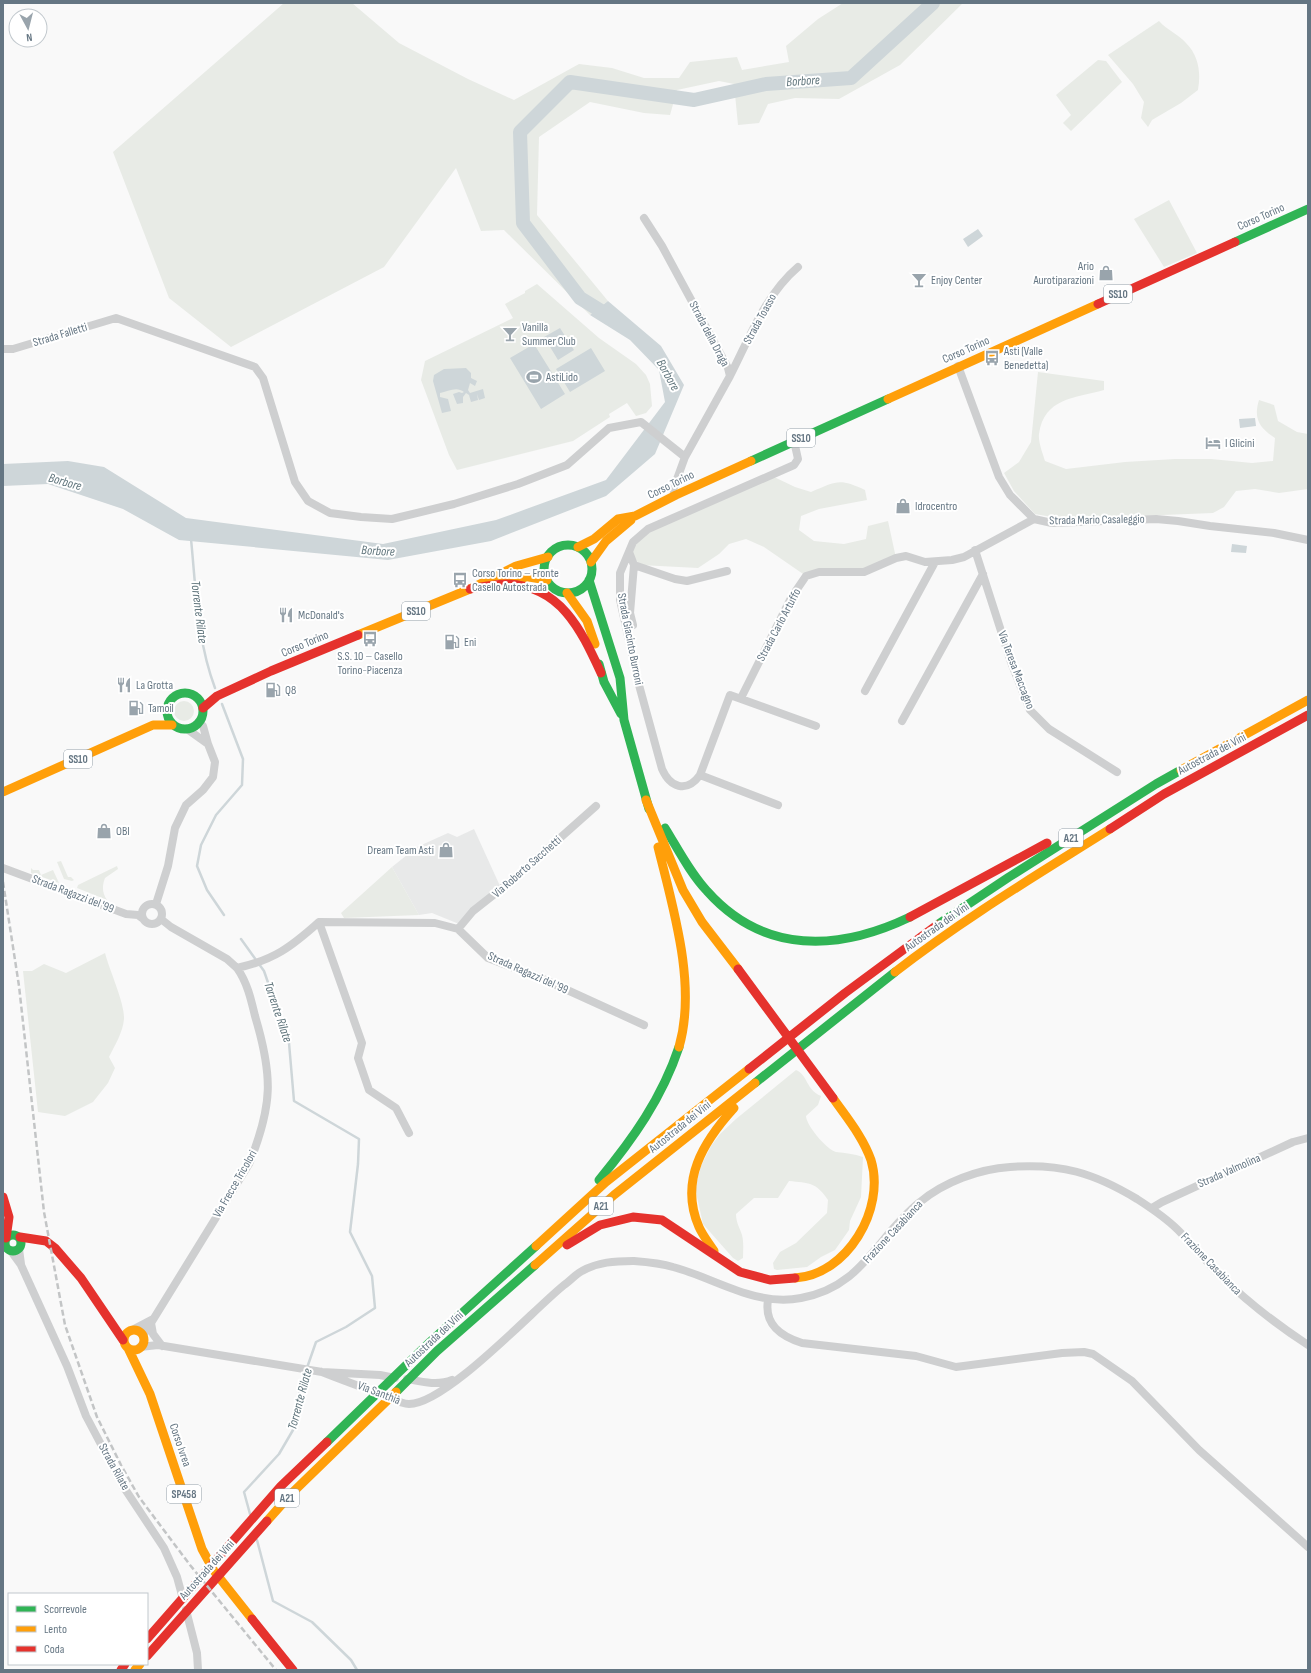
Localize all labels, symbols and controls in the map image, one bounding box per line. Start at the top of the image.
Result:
north arrow [8,8,48,48]
text: N [25,31,33,44]
water label: Borbore [786,72,820,90]
street label: Corso Torino [1235,200,1287,234]
place label: Ario Aurotiparazioni [1032,259,1094,288]
shop icon: Ario Aurotiparazioni [1097,264,1115,282]
bar icon: Enjoy Center [910,271,928,289]
place label: Enjoy Center [931,273,983,288]
road number: SS10 [1104,285,1132,303]
street label: Strada Toasso [740,291,780,347]
street label: Strada della Draga [685,299,733,370]
street label: Strada Falletti [31,320,89,350]
place label: Vanilla Summer Club [522,320,576,349]
bar icon: Vanilla Summer Club [501,325,519,343]
street label: Corso Torino [940,333,992,367]
place label: Asti (Valle Benedetta) [1003,344,1048,373]
bus stop icon: Asti (Valle Benedetta) [983,349,1001,367]
water label: Borbore [653,356,683,394]
sports icon: AstiLido [525,368,543,386]
place label: AstiLido [545,370,578,385]
road number: SS10 [787,429,815,447]
hotel icon: I Glicini [1204,434,1222,452]
place label: I Glicini [1225,436,1254,451]
street label: Corso Torino [645,467,697,503]
water label: Borbore [47,470,83,494]
shop icon: Idrocentro [894,497,912,515]
place label: Idrocentro [915,499,957,514]
street label: Strada Mario Casaleggio [1049,512,1145,528]
water label: Borbore [361,542,395,560]
place label: Corso Torino – Fronte Casello Autostrada [472,566,559,595]
bus stop icon: Corso Torino – Fronte Casello Autostrada [451,571,469,589]
water label: Torrente Rilate [187,580,211,644]
street label: Strada Carlo Artuffo [754,586,804,664]
street label: Strada Giacinto Burroni [614,592,646,686]
road number: SS10 [402,602,430,620]
restaurant icon: McDonald's [277,606,295,624]
place label: McDonald's [298,608,344,623]
street label: Corso Torino [279,627,331,661]
street label: Via Teresa Maccagno [994,629,1038,711]
bus stop icon: S.S. 10 – Casello Torino-Piacenza [361,630,379,648]
fuel station icon: Eni [443,633,461,651]
place label: Eni [464,635,476,650]
place label: S.S. 10 – Casello Torino-Piacenza [337,649,403,678]
restaurant icon: La Grotta [115,676,133,694]
place label: La Grotta [136,678,173,693]
fuel station icon: Q8 [264,681,282,699]
place label: Q8 [285,683,296,698]
fuel station icon: Tamoil [127,699,145,717]
place label: Tamoil [148,701,174,716]
street label: Autostrada dei Vini [1174,730,1249,779]
road number: SS10 [64,750,92,768]
shop icon: OBI [95,822,113,840]
place label: OBI [116,824,130,839]
road number: A21 [1059,829,1083,847]
street label: Via Roberto Sacchetti [489,833,565,901]
shop icon: Dream Team Asti [437,841,455,859]
place label: Dream Team Asti [367,843,434,858]
street label: Strada Ragazzi del '99 [30,871,116,917]
street label: Autostrada dei Vini [901,899,972,955]
street label: Strada Ragazzi del '99 [485,949,571,997]
water label: Torrente Rilate [260,980,296,1044]
street label: Autostrada dei Vini [645,1098,714,1157]
street label: Via Frecce Tricolori [210,1148,260,1220]
street label: Strada Valmolina [1195,1150,1263,1192]
road number: A21 [589,1197,613,1215]
street label: Frazione Casabianca [860,1197,926,1267]
street label: Frazione Casabianca [1177,1230,1245,1299]
street label: Autostrada dei Vini [401,1308,467,1371]
water label: Torrente Rilate [284,1367,316,1431]
street label: Via Santhià [355,1378,403,1408]
street label: Corso Ivrea [166,1421,195,1469]
street label: Strada Rilate [95,1441,133,1493]
road number: SP458 [167,1485,201,1503]
road number: A21 [275,1489,299,1507]
street label: Autostrada dei Vini [176,1537,238,1604]
legend [8,1593,148,1665]
text: Scorrevole [44,1602,87,1617]
text: Lento [44,1622,67,1637]
text: Coda [44,1642,65,1657]

